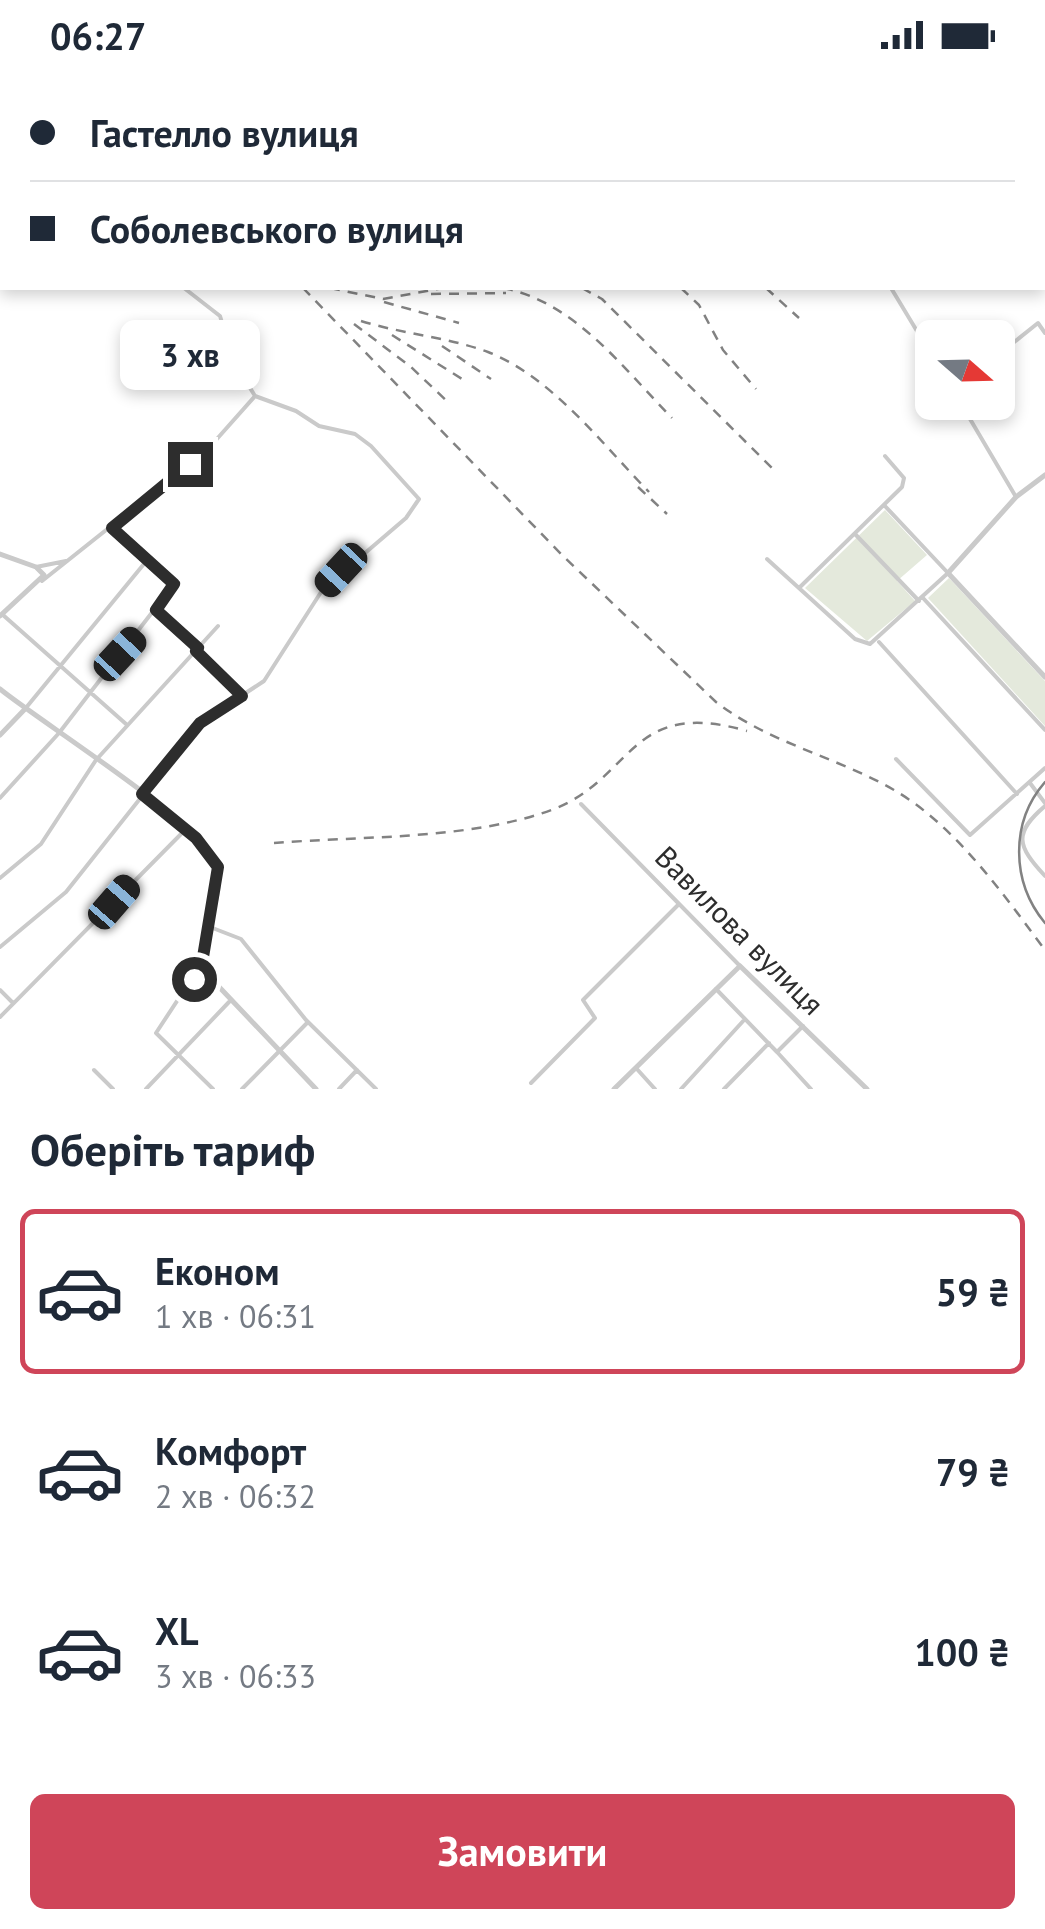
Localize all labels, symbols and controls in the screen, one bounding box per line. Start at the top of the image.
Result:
text: 06:27 [50,11,146,60]
text: Гастелло вулиця [90,108,359,157]
text: Соболевського вулиця [90,204,464,253]
callout: 3 хв [120,319,260,389]
north arrow [915,320,1015,420]
map controls [915,320,1015,420]
text: 3 хв [160,334,220,376]
route end [168,442,213,487]
car [310,538,372,602]
car [89,622,151,686]
street label: Вавилова вулиця [647,837,833,1023]
car [83,870,145,934]
route start [172,957,217,1002]
text: Оберіть тариф [30,1120,315,1178]
text: Економ [155,1246,279,1295]
icon: car [35,1247,125,1337]
text: 59 ₴ [936,1267,1010,1316]
text: 1 хв · 06:31 [155,1295,316,1337]
text: Комфорт [155,1426,306,1475]
icon: car [35,1427,125,1517]
text: 79 ₴ [936,1447,1010,1496]
text: 2 хв · 06:32 [155,1475,316,1517]
text: XL [155,1606,199,1655]
icon: car [35,1607,125,1697]
text: 100 ₴ [914,1627,1010,1676]
text: 3 хв · 06:33 [155,1655,316,1697]
button: Замовити [30,1794,1015,1909]

